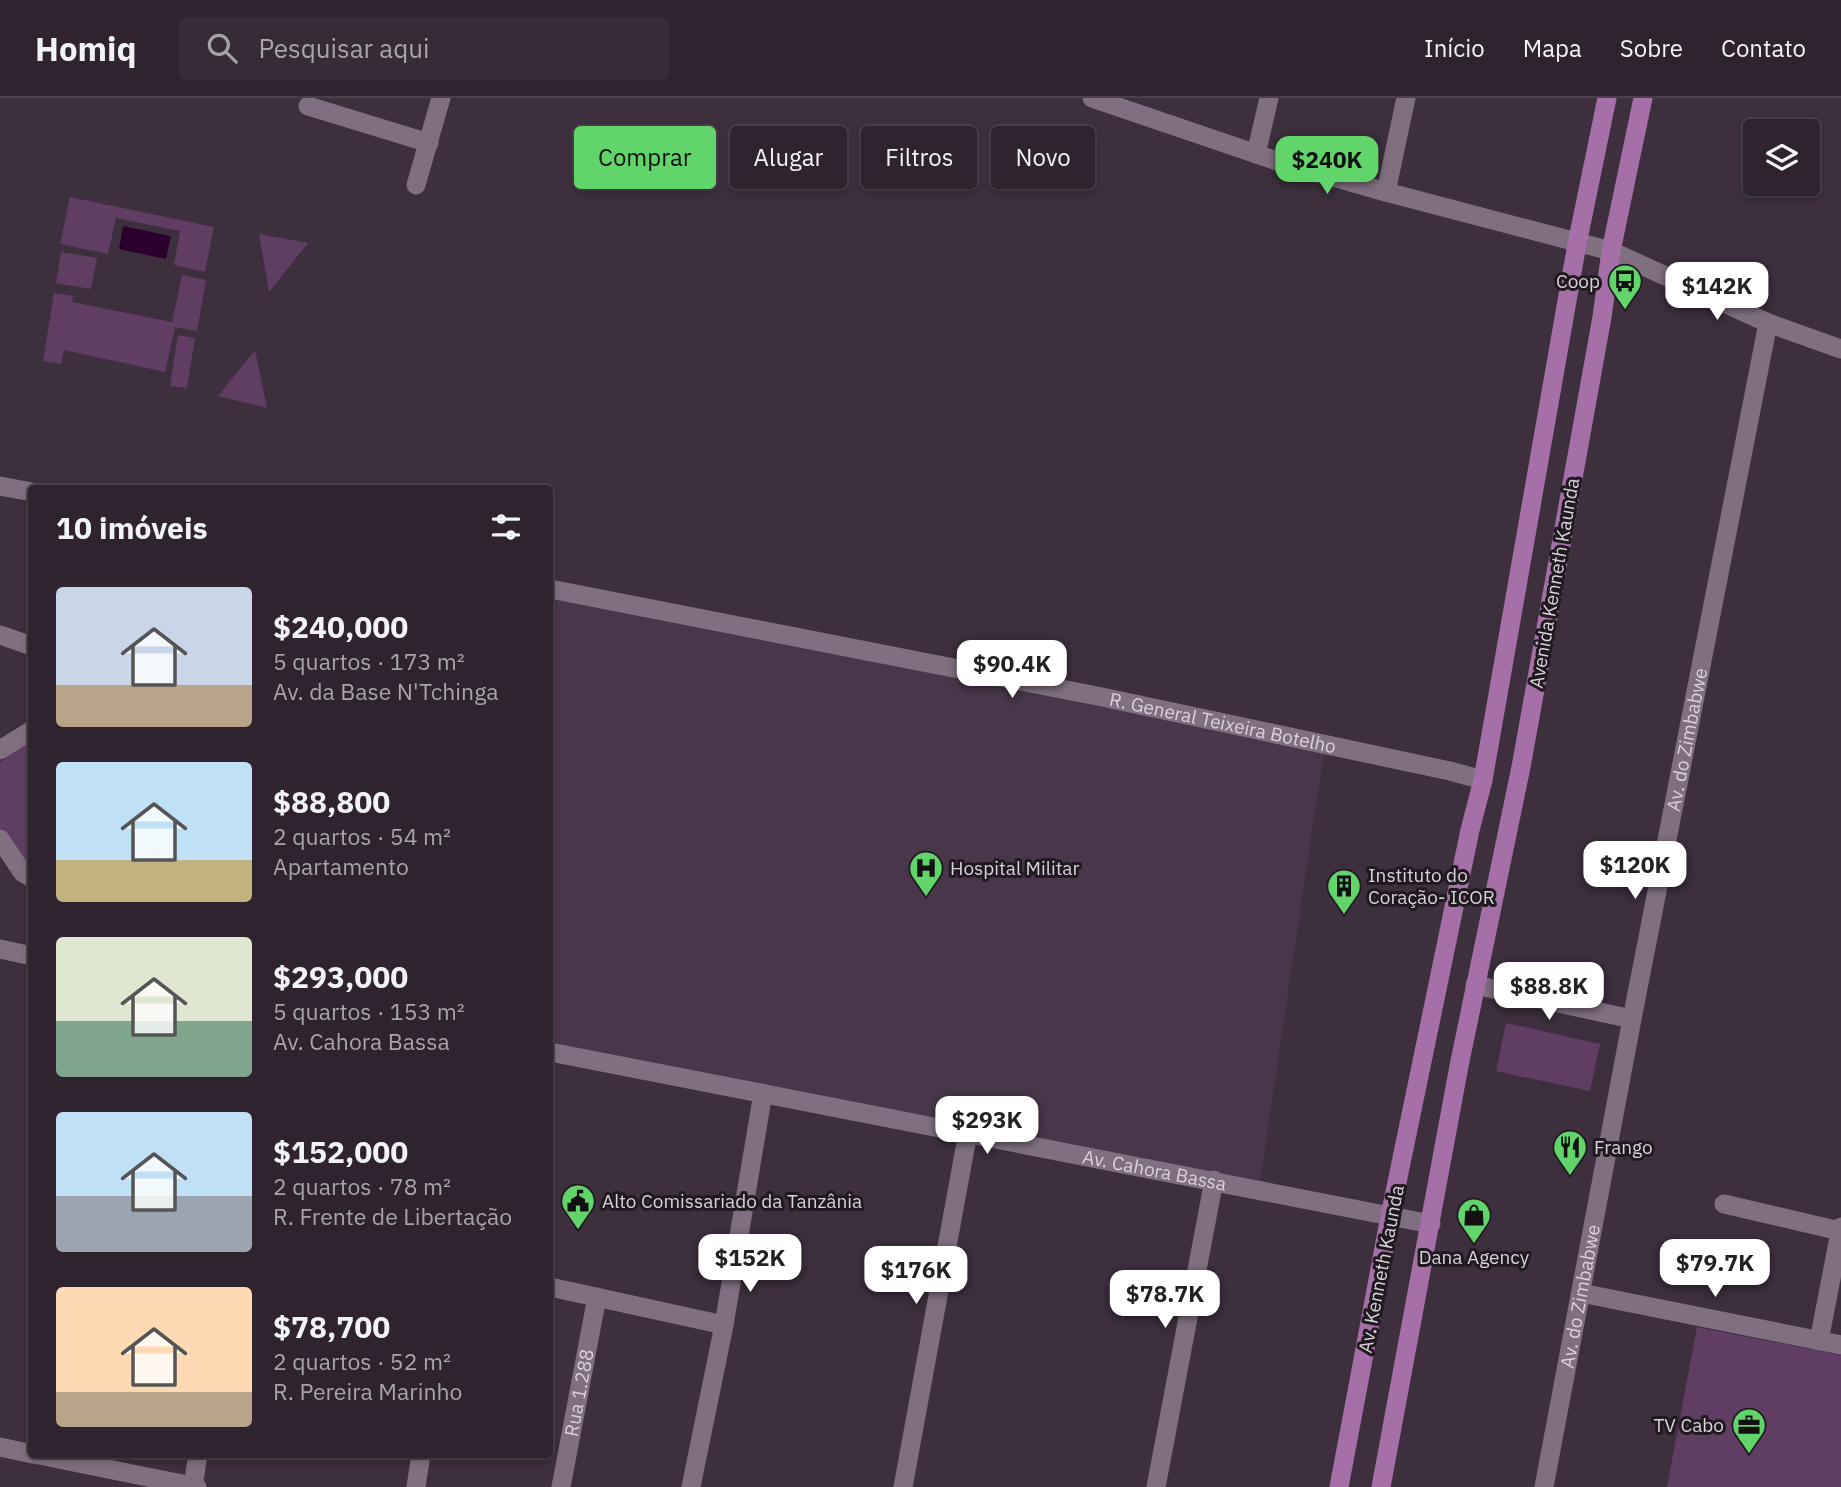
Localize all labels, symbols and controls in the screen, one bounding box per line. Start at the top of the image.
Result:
search box [179,17,669,80]
text: Homiq [35,27,137,70]
icon: search [203,29,241,67]
text: Pesquisar aqui [259,31,430,65]
text: Início [1424,32,1485,64]
text: Mapa [1523,32,1582,64]
text: Sobre [1620,32,1683,64]
text: Contato [1721,32,1806,64]
map controls [1743,119,1820,196]
button: layers [1743,119,1820,196]
chip: Comprar [574,126,716,189]
chip: Alugar [730,126,847,189]
chip: Filtros [861,126,977,189]
chip: Novo [991,126,1095,189]
pin: $240K [1278,136,1376,196]
text: $240K [1291,144,1363,174]
bus stop icon: Coop [1606,262,1644,311]
pin: $142K [1668,262,1766,322]
place label: Coop [1556,269,1600,293]
text: $142K [1681,270,1753,300]
street label: Avenida Kenneth Kaunda [1524,476,1584,690]
text: 10 imóveis [56,508,208,547]
icon: filters [487,508,525,546]
text: $240,000 [273,607,408,646]
icon: home [112,615,196,699]
pin: $90.4K [955,640,1069,700]
text: 5 quartos · 173 m² [273,646,465,676]
text: $90.4K [973,648,1051,678]
street label: Av. do Zimbabwe [1661,666,1712,813]
text: Av. da Base N'Tchinga [273,676,499,706]
street label: R. General Teixeira Botelho [1107,687,1338,758]
text: $88,800 [273,782,390,821]
icon: home [112,790,196,874]
text: 2 quartos · 54 m² [273,821,451,851]
pin: $120K [1586,842,1684,901]
hospital icon: Hospital Militar [907,849,945,898]
text: $120K [1599,849,1671,879]
text: Apartamento [273,851,409,881]
place label: Hospital Militar [950,856,1079,880]
place label: Instituto do Coração- ICOR [1368,863,1495,909]
building icon: Instituto do Coração- ICOR [1325,867,1363,916]
text: $293,000 [273,957,408,996]
pin: $88.8K [1492,962,1606,1022]
icon: home [112,965,196,1049]
text: $88.8K [1510,970,1588,1000]
text: 5 quartos · 153 m² [273,996,465,1026]
text: Av. Cahora Bassa [273,1026,450,1056]
pin: $293K [938,1096,1036,1156]
text: $293K [951,1104,1023,1134]
restaurant icon: Frango [1551,1128,1589,1177]
text: $152,000 [273,1132,408,1171]
place label: Frango [1594,1135,1653,1159]
icon: home [112,1140,196,1224]
street label: Av. Cahora Bassa [1081,1144,1229,1196]
text: 2 quartos · 78 m² [273,1171,451,1201]
public building icon: Alto Comissariado da Tanzânia [559,1182,597,1231]
street label: Av. Kenneth Kaunda [1353,1183,1409,1355]
place label: Alto Comissariado da Tanzânia [602,1189,862,1213]
shop icon: Dana Agency [1455,1196,1493,1245]
text: R. Frente de Libertação [273,1201,512,1231]
street label: Av. do Zimbabwe [1555,1223,1605,1370]
pin: $152K [701,1234,799,1294]
pin: $79.7K [1658,1240,1772,1299]
text: $152K [714,1242,786,1272]
place label: Dana Agency [1419,1245,1530,1269]
pin: $176K [867,1246,965,1306]
text: $79.7K [1676,1247,1754,1277]
text: $176K [880,1254,952,1284]
pin: $78.7K [1108,1270,1222,1330]
text: $78.7K [1126,1278,1204,1308]
text: $78,700 [273,1307,390,1346]
icon: home [112,1315,196,1399]
text: 2 quartos · 52 m² [273,1346,451,1376]
street label: Rua 1.288 [559,1347,599,1438]
text: R. Pereira Marinho [273,1376,462,1406]
office icon: TV Cabo [1730,1406,1768,1455]
place label: TV Cabo [1653,1413,1724,1437]

